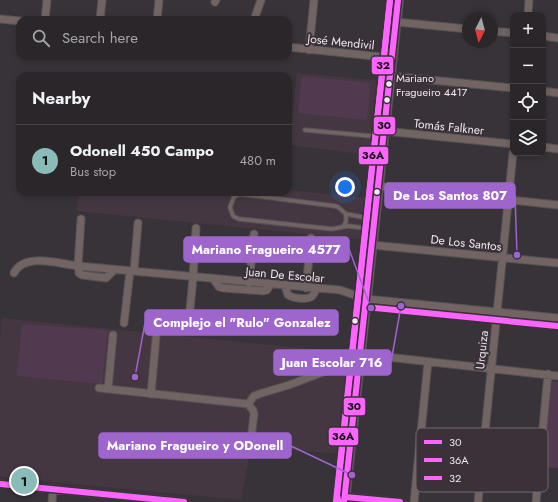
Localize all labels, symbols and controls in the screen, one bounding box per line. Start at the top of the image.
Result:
north arrow [462,12,498,48]
map controls [510,12,546,156]
button: + [510,12,546,48]
search box [16,16,292,60]
icon: search [30,27,52,49]
text: Search here [62,27,138,49]
street label: José Mendivil [305,29,375,54]
button: − [510,48,546,84]
line badge: 32 [371,56,394,75]
text: 32 [376,57,390,73]
place label: Mariano Fragueiro 4417 [396,70,468,100]
marker: Mariano Fragueiro 4417 [384,79,394,89]
button: locate [510,84,546,120]
text: Nearby [32,86,90,110]
unlabelled marker [382,95,392,105]
street label: Tomás Falkner [413,114,486,140]
line badge: 30 [373,116,396,135]
text: 30 [377,117,391,133]
button: layers [510,120,546,156]
text: Odonell 450 Campo [70,140,214,162]
line badge: 36A [358,146,389,165]
text: 36A [362,147,385,163]
text: 1 [42,151,48,170]
text: 480 m [239,151,276,170]
text: Bus stop [70,162,116,181]
your location [335,177,355,197]
callout: De Los Santos 807 [385,183,515,208]
text: De Los Santos 807 [393,186,507,205]
unlabelled marker [372,187,382,197]
street label: De Los Santos [430,230,503,256]
callout: Mariano Fragueiro 4577 [184,237,349,262]
text: Mariano Fragueiro 4577 [191,240,341,259]
street label: Juan De Escolar [243,262,326,287]
callout: Complejo el "Rulo" Gonzalez [145,310,338,335]
text: Complejo el "Rulo" Gonzalez [153,313,331,332]
unlabelled marker [350,316,360,326]
street label: Urquiza [471,329,493,370]
callout: Juan Escolar 716 [274,350,391,375]
text: Juan Escolar 716 [279,353,383,372]
line badge: 30 [343,397,366,416]
text: 30 [347,398,361,414]
line badge: 36A [328,427,359,446]
text: 36A [332,428,355,444]
legend [416,428,548,492]
callout: Mariano Fragueiro y ODonell [99,433,291,458]
text: 30 [449,434,462,450]
text: Mariano Fragueiro y ODonell [107,436,283,455]
text: 36A [449,452,469,468]
pin: 1 [11,466,37,496]
text: 32 [449,470,461,486]

